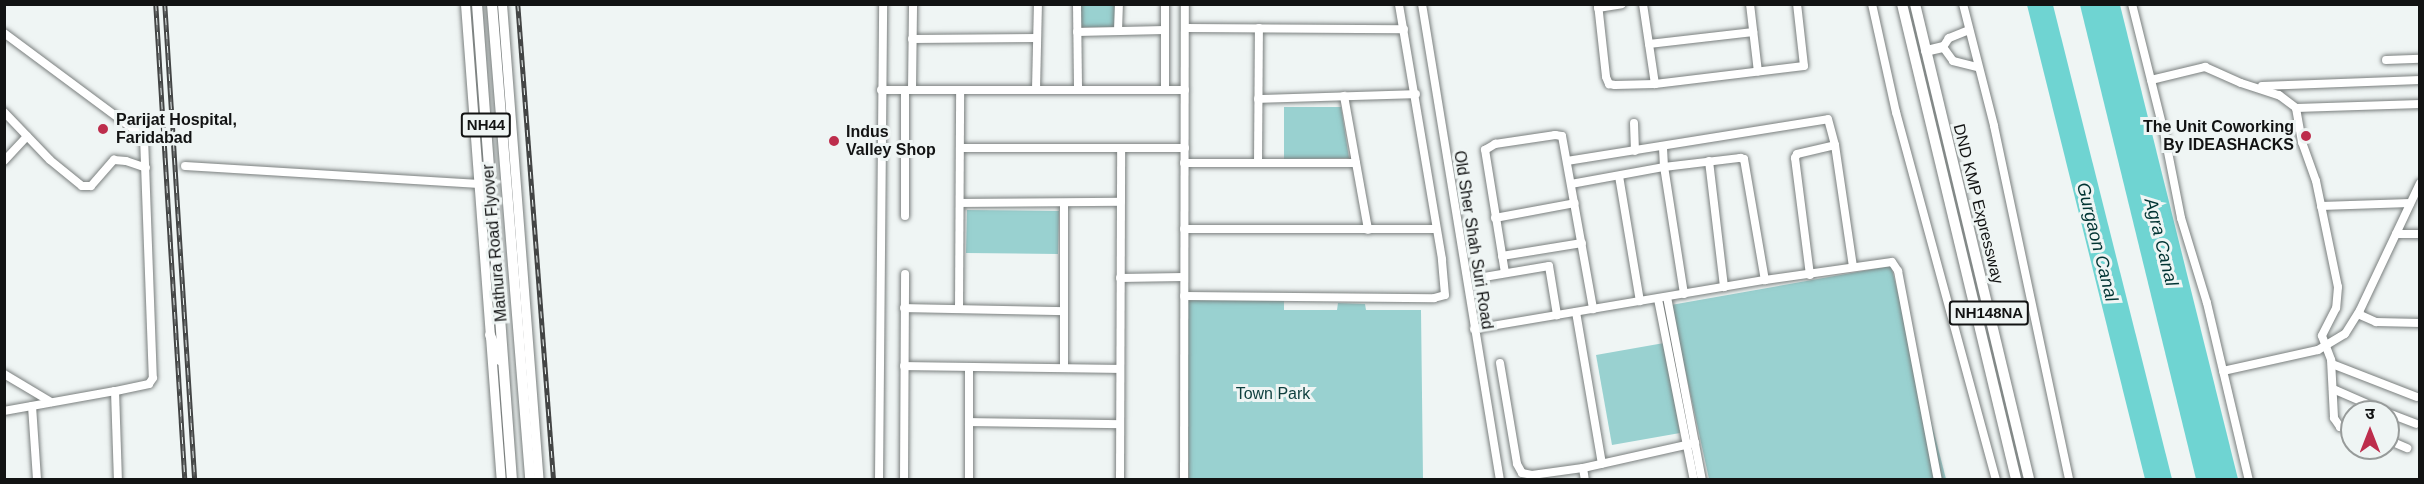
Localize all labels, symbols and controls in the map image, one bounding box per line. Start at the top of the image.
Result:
place label: Parijat Hospital, Faridabad [116,110,237,148]
road number: NH44 [460,113,512,137]
place label: The Unit Coworking By IDEASHACKS [2143,117,2294,155]
marker: Parijat Hospital, Faridabad [94,120,112,138]
place label: Indus Valley Shop [846,122,936,160]
street label: DND KMP Expressway [1949,122,2007,286]
marker: The Unit Coworking By IDEASHACKS [2299,129,2313,143]
marker: Indus Valley Shop [827,134,841,148]
street label: Old Sher Shah Suri Road [1449,149,1497,331]
street label: Mathura Road Flyover [479,163,511,323]
water label: Gurgaon Canal [2072,180,2122,304]
water label: Agra Canal [2140,196,2182,288]
road number: NH148NA [1948,301,2030,325]
park label: Town Park [1236,384,1310,404]
north arrow [2340,400,2400,460]
text: उ [2365,405,2375,422]

